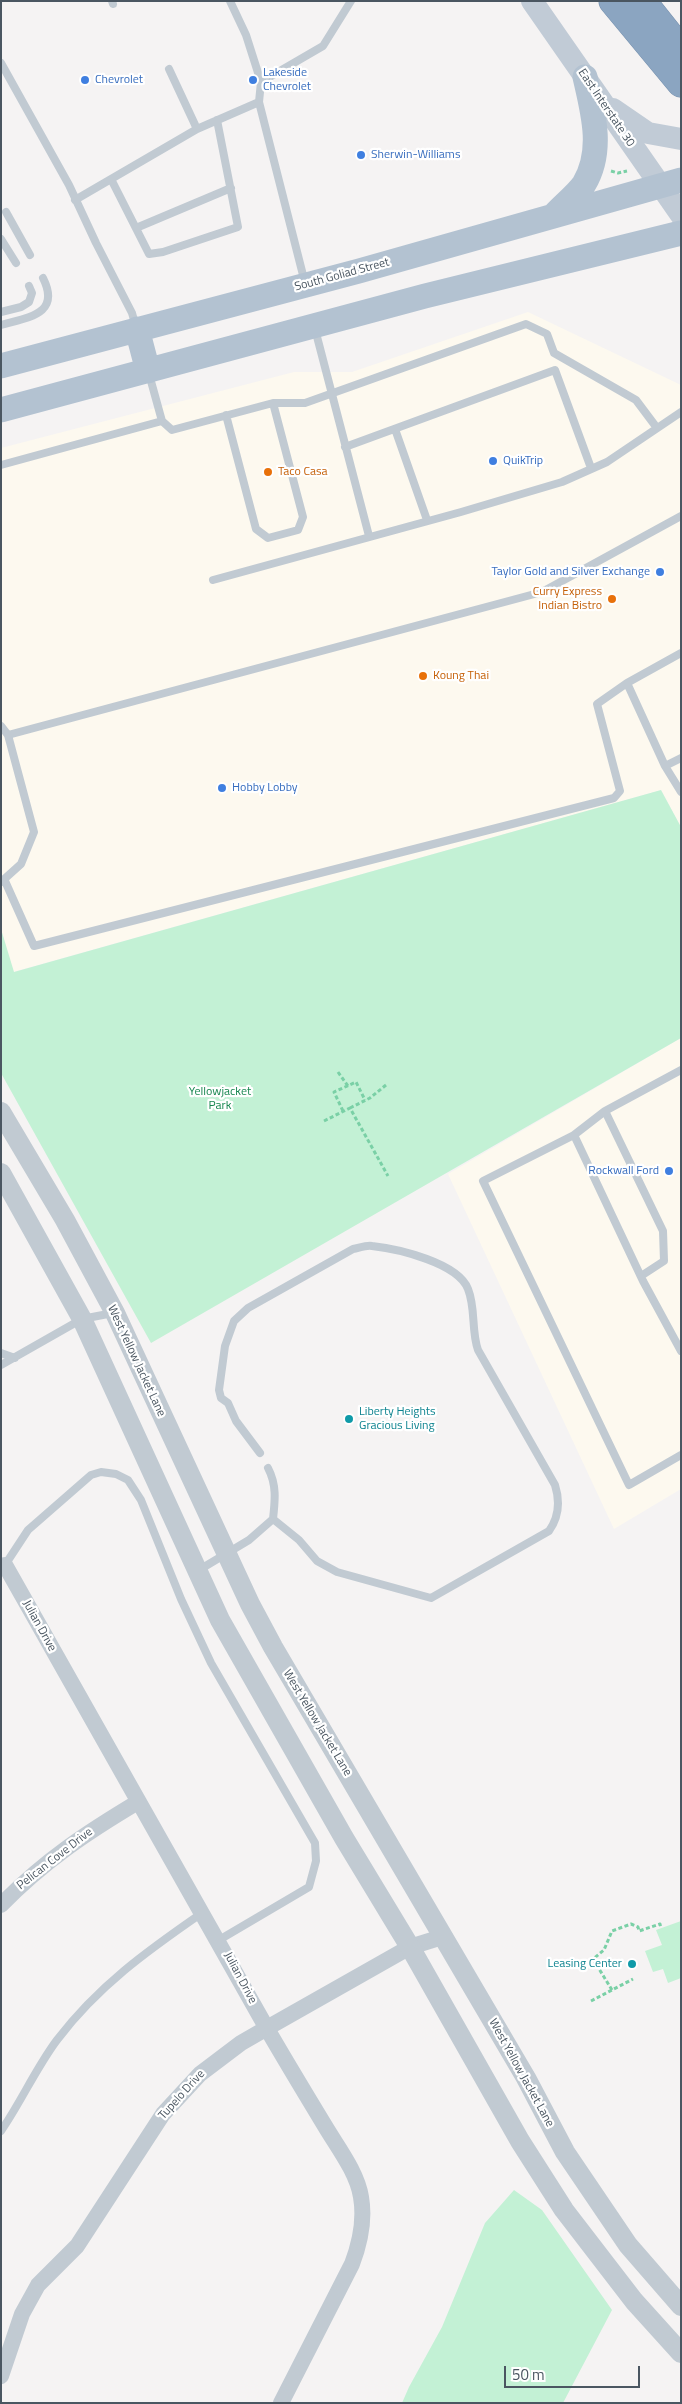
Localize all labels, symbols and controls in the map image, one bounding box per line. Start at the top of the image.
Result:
place label: Lakeside Chevrolet [263,66,311,94]
street label: East Interstate 30 [575,66,637,150]
place label: Chevrolet [95,73,143,87]
marker: Chevrolet [79,74,91,86]
marker: Lakeside Chevrolet [247,74,259,86]
place label: Sherwin-Williams [371,148,460,162]
marker: Sherwin-Williams [355,149,367,161]
street label: South Goliad Street [293,255,391,295]
place label: QuikTrip [503,454,543,468]
marker: QuikTrip [487,455,499,467]
place label: Taco Casa [278,465,328,479]
marker: Taco Casa [262,466,274,478]
place label: Taylor Gold and Silver Exchange [491,565,650,579]
marker: Taylor Gold and Silver Exchange [654,566,666,578]
place label: Curry Express Indian Bistro [533,585,602,613]
marker: Curry Express Indian Bistro [606,593,618,605]
place label: Koung Thai [433,669,489,683]
marker: Koung Thai [417,670,429,682]
place label: Hobby Lobby [232,781,298,795]
marker: Hobby Lobby [216,782,228,794]
park label: Yellowjacket Park [189,1085,251,1113]
place label: Rockwall Ford [588,1164,659,1178]
marker: Rockwall Ford [663,1165,675,1177]
street label: West Yellow Jacket Lane [104,1303,168,1419]
place label: Liberty Heights Gracious Living [359,1405,436,1433]
marker: Liberty Heights Gracious Living [343,1413,355,1425]
street label: Julian Drive [19,1598,59,1654]
street label: West Yellow Jacket Lane [280,1667,354,1779]
street label: Pelican Cove Drive [14,1825,96,1893]
street label: Julian Drive [220,1950,260,2006]
place label: Leasing Center [547,1957,622,1971]
marker: Leasing Center [626,1958,638,1970]
street label: West Yellow Jacket Lane [485,2016,557,2130]
street label: Tupelo Drive [156,2067,208,2123]
scale bar [507,2356,643,2388]
text: 50 m [512,2363,545,2386]

